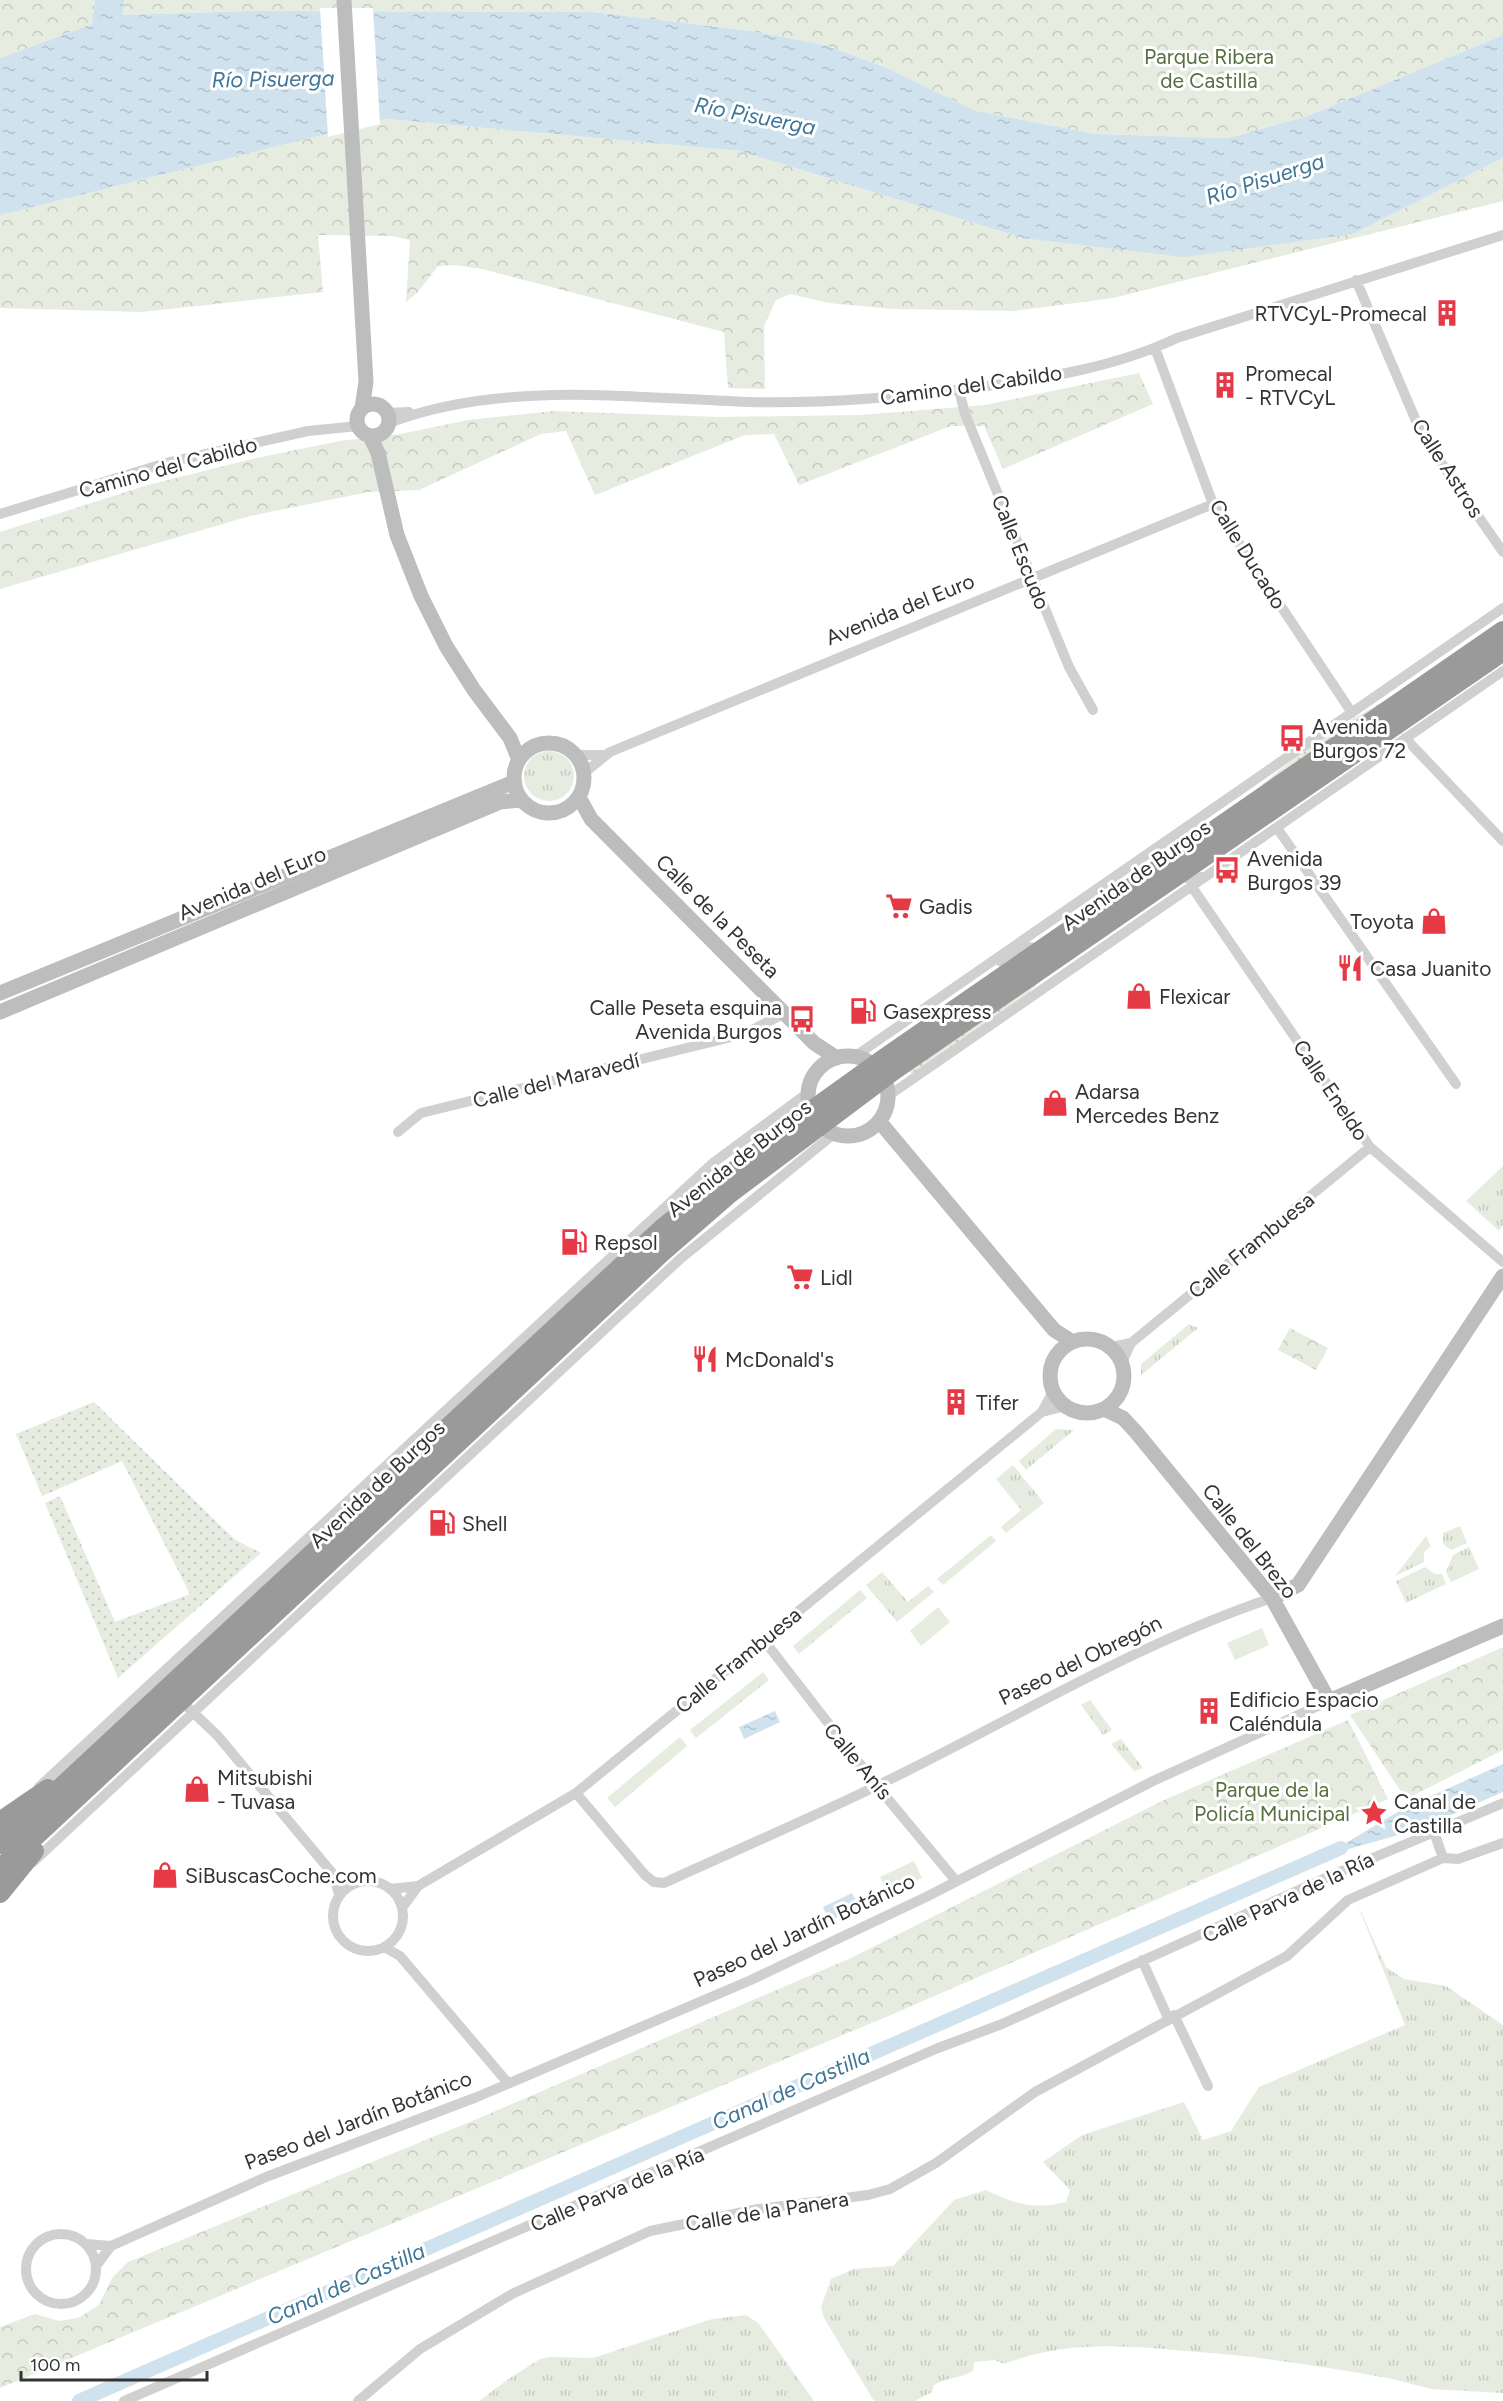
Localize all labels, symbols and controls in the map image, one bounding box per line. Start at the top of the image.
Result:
park label: Parque Ribera de Castilla [1144,44,1274,93]
water label: Río Pisuerga [211,64,335,94]
water label: Río Pisuerga [692,91,818,141]
water label: Río Pisuerga [1202,147,1328,211]
building icon: RTVCyL-Promecal [1432,298,1462,328]
place label: RTVCyL-Promecal [1255,301,1427,326]
street label: Camino del Cabildo [878,360,1064,410]
place label: Promecal - RTVCyL [1245,361,1335,410]
building icon: Promecal - RTVCyL [1210,370,1240,400]
street label: Calle Astros [1407,414,1489,522]
street label: Camino del Cabildo [76,431,260,503]
street label: Calle Escudo [987,491,1055,613]
street label: Calle Ducado [1204,495,1292,613]
street label: Avenida del Euro [822,568,978,650]
place label: Avenida Burgos 72 [1312,714,1406,763]
bus stop icon: Avenida Burgos 72 [1277,723,1307,753]
street label: Avenida de Burgos [1057,814,1215,936]
street label: Avenida del Euro [174,841,330,925]
place label: Avenida Burgos 39 [1247,846,1341,895]
street label: Calle de la Peseta [651,849,785,983]
bus stop icon: Avenida Burgos 39 [1212,855,1242,885]
supermarket icon: Gadis [884,891,914,921]
place label: Gadis [919,894,973,919]
shop icon: Toyota [1419,906,1449,936]
place label: Toyota [1350,909,1414,934]
restaurant icon: Casa Juanito [1335,953,1365,983]
place label: Casa Juanito [1370,956,1491,981]
shop icon: Flexicar [1124,981,1154,1011]
place label: Flexicar [1159,984,1230,1009]
place label: Calle Peseta esquina Avenida Burgos [589,995,782,1044]
fuel station icon: Gasexpress [848,996,878,1026]
place label: Gasexpress [883,999,991,1024]
bus stop icon: Calle Peseta esquina Avenida Burgos [787,1004,817,1034]
street label: Calle Eneldo [1288,1035,1374,1145]
street label: Calle del Maravedí [470,1047,643,1113]
place label: Adarsa Mercedes Benz [1075,1079,1219,1128]
shop icon: Adarsa Mercedes Benz [1040,1088,1070,1118]
street label: Avenida de Burgos [662,1094,816,1222]
street label: Calle Frambuesa [1183,1187,1319,1303]
fuel station icon: Repsol [559,1227,589,1257]
place label: Repsol [594,1230,658,1255]
supermarket icon: Lidl [785,1262,815,1292]
place label: Lidl [820,1265,853,1290]
restaurant icon: McDonald's [690,1344,720,1374]
place label: McDonald's [725,1347,834,1372]
building icon: Tifer [941,1387,971,1417]
place label: Tifer [976,1390,1019,1415]
street label: Avenida de Burgos [304,1415,450,1553]
street label: Calle del Brezo [1197,1478,1303,1604]
fuel station icon: Shell [427,1508,457,1538]
place label: Shell [462,1511,507,1536]
street label: Calle Frambuesa [670,1602,806,1718]
street label: Paseo del Obregón [994,1610,1166,1710]
place label: Edificio Espacio Caléndula [1229,1687,1379,1736]
building icon: Edificio Espacio Caléndula [1194,1696,1224,1726]
street label: Calle Anís [819,1718,897,1804]
place label: Mitsubishi - Tuvasa [217,1765,313,1814]
shop icon: Mitsubishi - Tuvasa [182,1774,212,1804]
park label: Parque de la Policía Municipal [1194,1777,1350,1826]
place label: Canal de Castilla [1394,1789,1476,1838]
place icon: Canal de Castilla [1359,1798,1389,1828]
street label: Calle Parva de la Ría [1198,1846,1378,1948]
shop icon: SiBuscasCoche.com [150,1860,180,1890]
place label: SiBuscasCoche.com [185,1863,377,1888]
street label: Paseo del Jardín Botánico [689,1868,919,1992]
water label: Canal de Castilla [708,2042,874,2136]
street label: Paseo del Jardín Botánico [241,2065,475,2175]
street label: Calle Parva de la Ría [526,2141,708,2237]
street label: Calle de la Panera [684,2186,850,2236]
water label: Canal de Castilla [263,2237,429,2331]
scale bar [21,2344,207,2382]
text: 100 m [30,2354,80,2376]

